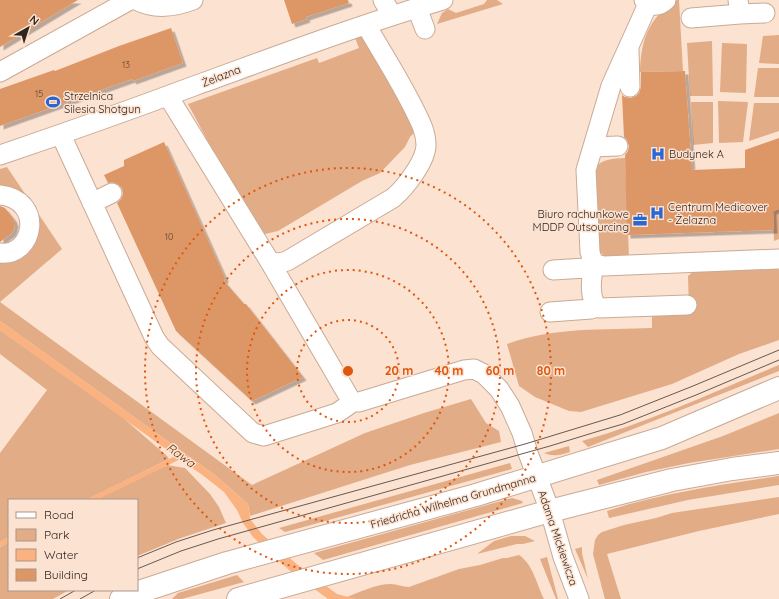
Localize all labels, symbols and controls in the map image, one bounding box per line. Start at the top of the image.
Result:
north arrow [8,8,48,48]
text: N [27,12,42,28]
house number: 13 [122,59,130,70]
street label: Żelazna [199,62,243,90]
house number: 15 [35,88,43,99]
place label: Strzelnica Silesia Shotgun [64,89,141,116]
sports icon: Strzelnica Silesia Shotgun [45,94,61,110]
hospital icon: Budynek A [650,146,666,162]
place label: Budynek A [669,147,724,161]
place label: Centrum Medicover - Żelazna [668,200,769,227]
hospital icon: Centrum Medicover - Żelazna [649,205,665,221]
place label: Biuro rachunkowe MDDP Outsourcing [533,207,629,234]
office icon: Biuro rachunkowe MDDP Outsourcing [632,212,648,228]
house number: 10 [165,231,173,242]
text: 20 m [385,363,413,378]
text: 40 m [435,363,463,378]
text: 60 m [486,363,514,378]
text: 80 m [537,363,565,378]
centre of rings [341,364,355,378]
water label: Rawa [164,440,199,471]
street label: Friedricha Wilhelma Grundmanna [369,471,537,531]
street label: Adama Mickiewicza [535,488,581,588]
legend [8,499,138,591]
text: Road [44,507,74,522]
text: Park [44,527,69,542]
text: Water [44,547,79,562]
text: Building [44,567,88,582]

